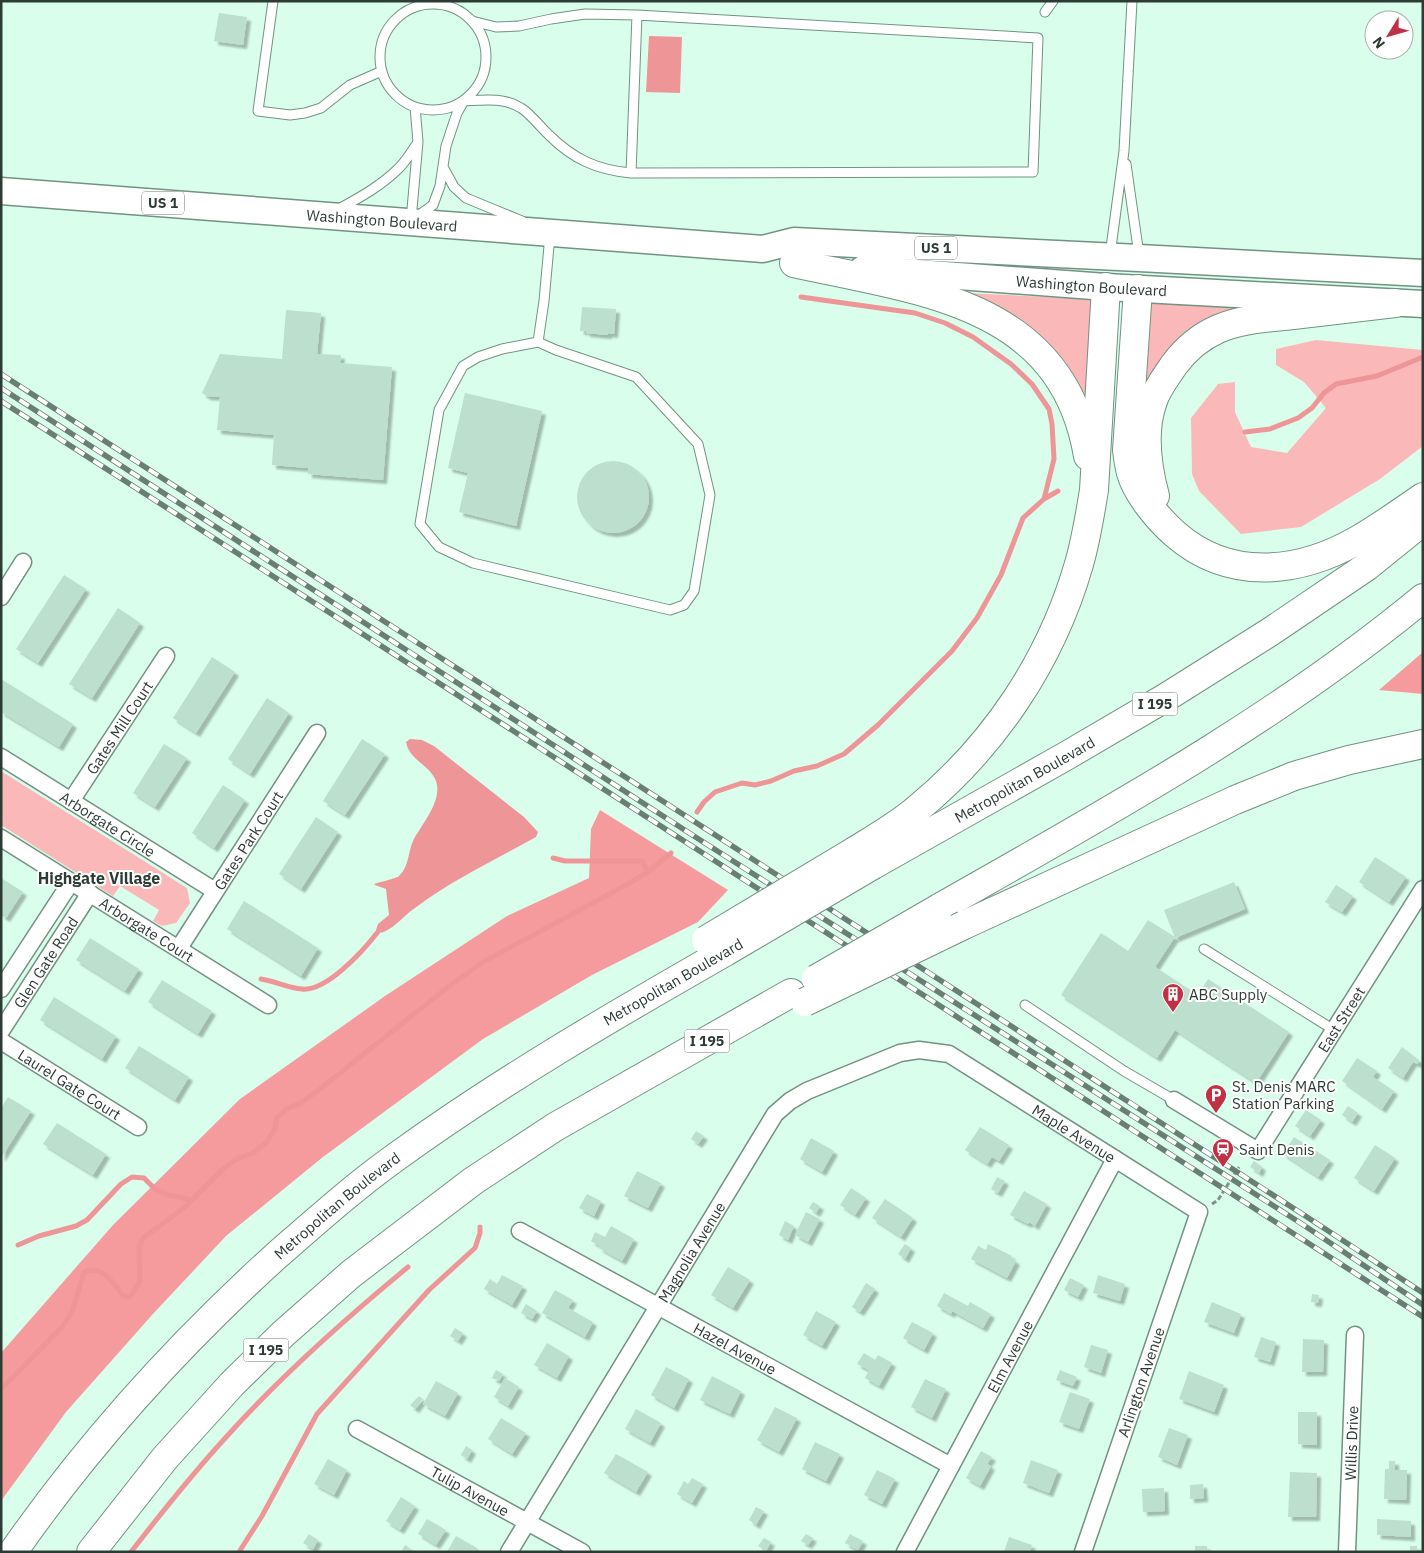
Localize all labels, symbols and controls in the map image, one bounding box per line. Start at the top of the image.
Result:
north arrow [1364,10,1414,60]
text: N [1368,33,1389,52]
road number: US 1 [142,192,184,214]
street label: Washington Boulevard [306,205,458,235]
road number: US 1 [915,237,957,260]
street label: Washington Boulevard [1015,271,1167,300]
street label: Gates Mill Court [82,677,157,778]
road number: I 195 [1132,692,1178,716]
street label: Metropolitan Boulevard [951,732,1098,827]
street label: Arborgate Circle [57,787,159,861]
street label: Gates Park Court [209,787,287,893]
district label: Highgate Village [38,868,160,888]
street label: Arborgate Court [96,893,197,966]
street label: Glen Gate Road [9,913,82,1011]
street label: Metropolitan Boulevard [600,934,746,1030]
building icon: ABC Supply [1161,982,1185,1013]
street label: East Street [1313,983,1369,1056]
place label: ABC Supply [1189,985,1268,1004]
road number: I 195 [684,1030,730,1052]
street label: Laurel Gate Court [15,1045,125,1123]
place label: St. Denis MARC Station Parking [1232,1077,1336,1113]
parking icon: St. Denis MARC Station Parking [1204,1083,1228,1114]
street label: Maple Avenue [1029,1100,1119,1166]
station icon: Saint Denis [1211,1137,1235,1168]
place label: Saint Denis [1239,1140,1315,1159]
street label: Metropolitan Boulevard [270,1148,404,1263]
street label: Magnolia Avenue [653,1198,729,1306]
street label: Elm Avenue [982,1317,1037,1396]
street label: Hazel Avenue [690,1318,780,1379]
street label: Arlington Avenue [1113,1324,1169,1440]
road number: I 195 [244,1338,288,1362]
street label: Willis Drive [1340,1405,1362,1481]
street label: Tulip Avenue [428,1462,513,1520]

